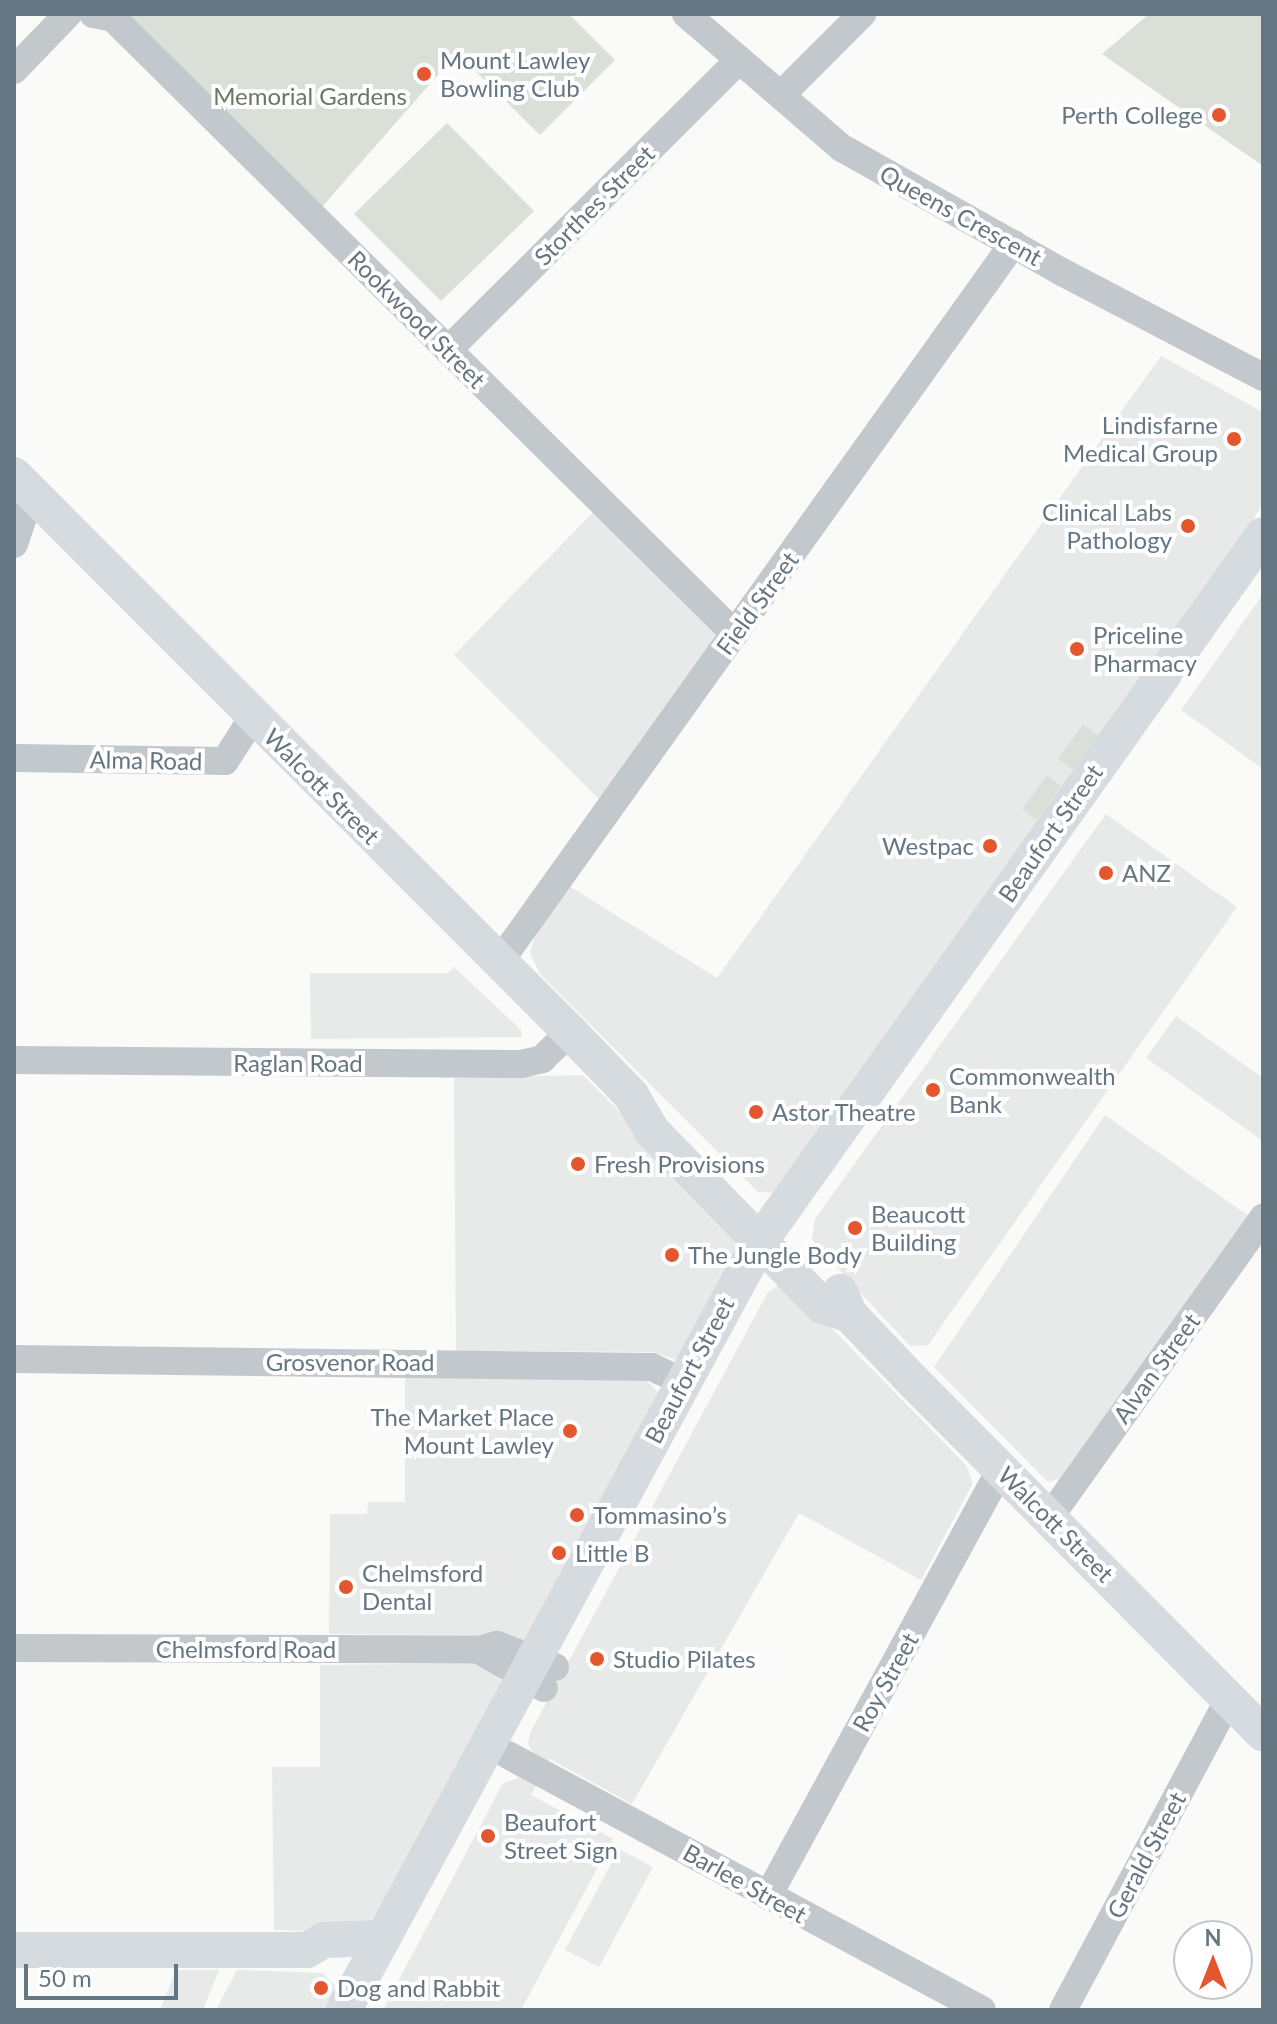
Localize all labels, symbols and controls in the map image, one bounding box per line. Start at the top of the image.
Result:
place label: Mount Lawley Bowling Club [440,46,590,102]
marker: Mount Lawley Bowling Club [415,65,433,83]
park label: Memorial Gardens [213,82,407,110]
place label: Perth College [1061,101,1203,129]
marker: Perth College [1210,106,1228,124]
street label: Storthes Street [528,139,660,271]
street label: Queens Crescent [875,159,1047,271]
street label: Rookwood Street [342,244,492,394]
place label: Lindisfarne Medical Group [1063,411,1218,467]
marker: Lindisfarne Medical Group [1225,430,1243,448]
place label: Clinical Labs Pathology [1042,498,1172,554]
marker: Clinical Labs Pathology [1179,517,1197,535]
street label: Field Street [710,546,804,660]
place label: Priceline Pharmacy [1093,621,1197,677]
marker: Priceline Pharmacy [1068,640,1086,658]
street label: Walcott Street [258,722,386,850]
street label: Alma Road [89,745,203,775]
street label: Beaufort Street [992,759,1108,907]
place label: Westpac [882,832,974,860]
marker: Westpac [981,837,999,855]
place label: ANZ [1122,859,1171,887]
marker: ANZ [1097,864,1115,882]
street label: Raglan Road [233,1049,363,1077]
place label: Commonwealth Bank [949,1062,1116,1118]
marker: Commonwealth Bank [924,1081,942,1099]
place label: Astor Theatre [772,1098,917,1126]
marker: Astor Theatre [747,1103,765,1121]
place label: Fresh Provisions [594,1150,765,1178]
marker: Fresh Provisions [569,1155,587,1173]
place label: Beaucott Building [871,1200,965,1256]
marker: Beaucott Building [846,1219,864,1237]
place label: The Jungle Body [688,1241,862,1269]
marker: The Jungle Body [663,1246,681,1264]
street label: Beaufort Street [638,1292,740,1448]
street label: Alvan Street [1107,1307,1205,1429]
street label: Grosvenor Road [265,1348,435,1376]
place label: The Market Place Mount Lawley [371,1403,554,1459]
marker: The Market Place Mount Lawley [561,1422,579,1440]
street label: Walcott Street [992,1460,1120,1588]
place label: Tommasino’s [593,1501,727,1529]
marker: Tommasino’s [568,1506,586,1524]
place label: Little B [575,1539,649,1567]
marker: Little B [550,1544,568,1562]
place label: Chelmsford Dental [362,1559,483,1615]
marker: Chelmsford Dental [337,1578,355,1596]
street label: Roy Street [846,1627,924,1737]
street label: Chelmsford Road [156,1635,336,1663]
place label: Studio Pilates [613,1645,756,1673]
marker: Studio Pilates [588,1650,606,1668]
street label: Gerald Street [1101,1787,1191,1923]
place label: Beaufort Street Sign [504,1808,618,1864]
marker: Beaufort Street Sign [479,1827,497,1845]
street label: Barlee Street [678,1837,812,1929]
north arrow [1173,1920,1253,2000]
text: N [1205,1924,1221,1951]
scale bar [28,1948,182,1998]
text: 50 m [38,1963,92,1992]
place label: Dog and Rabbit [337,1974,500,2002]
marker: Dog and Rabbit [312,1979,330,1997]

